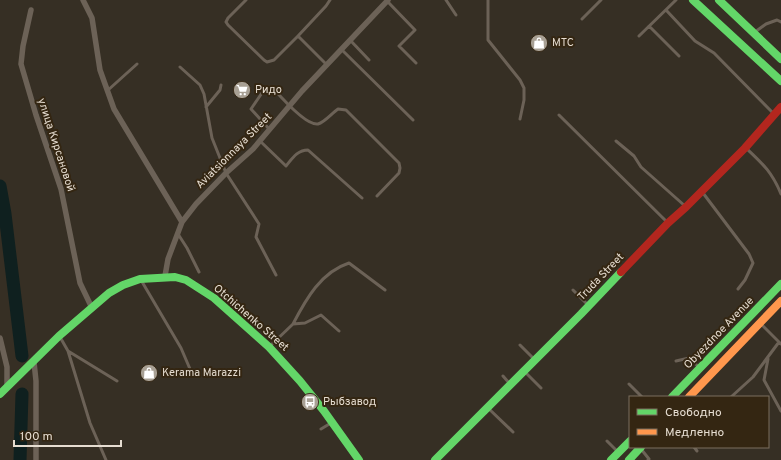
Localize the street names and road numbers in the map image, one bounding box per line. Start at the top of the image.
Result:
street label: улица Кирсановой [34,97,78,193]
street label: Aviatsionnaya Street [193,110,275,192]
street label: Truda Street [575,250,627,304]
street label: Otchichenko Street [210,281,292,355]
street label: Obyezdnoe Avenue [681,294,757,372]

